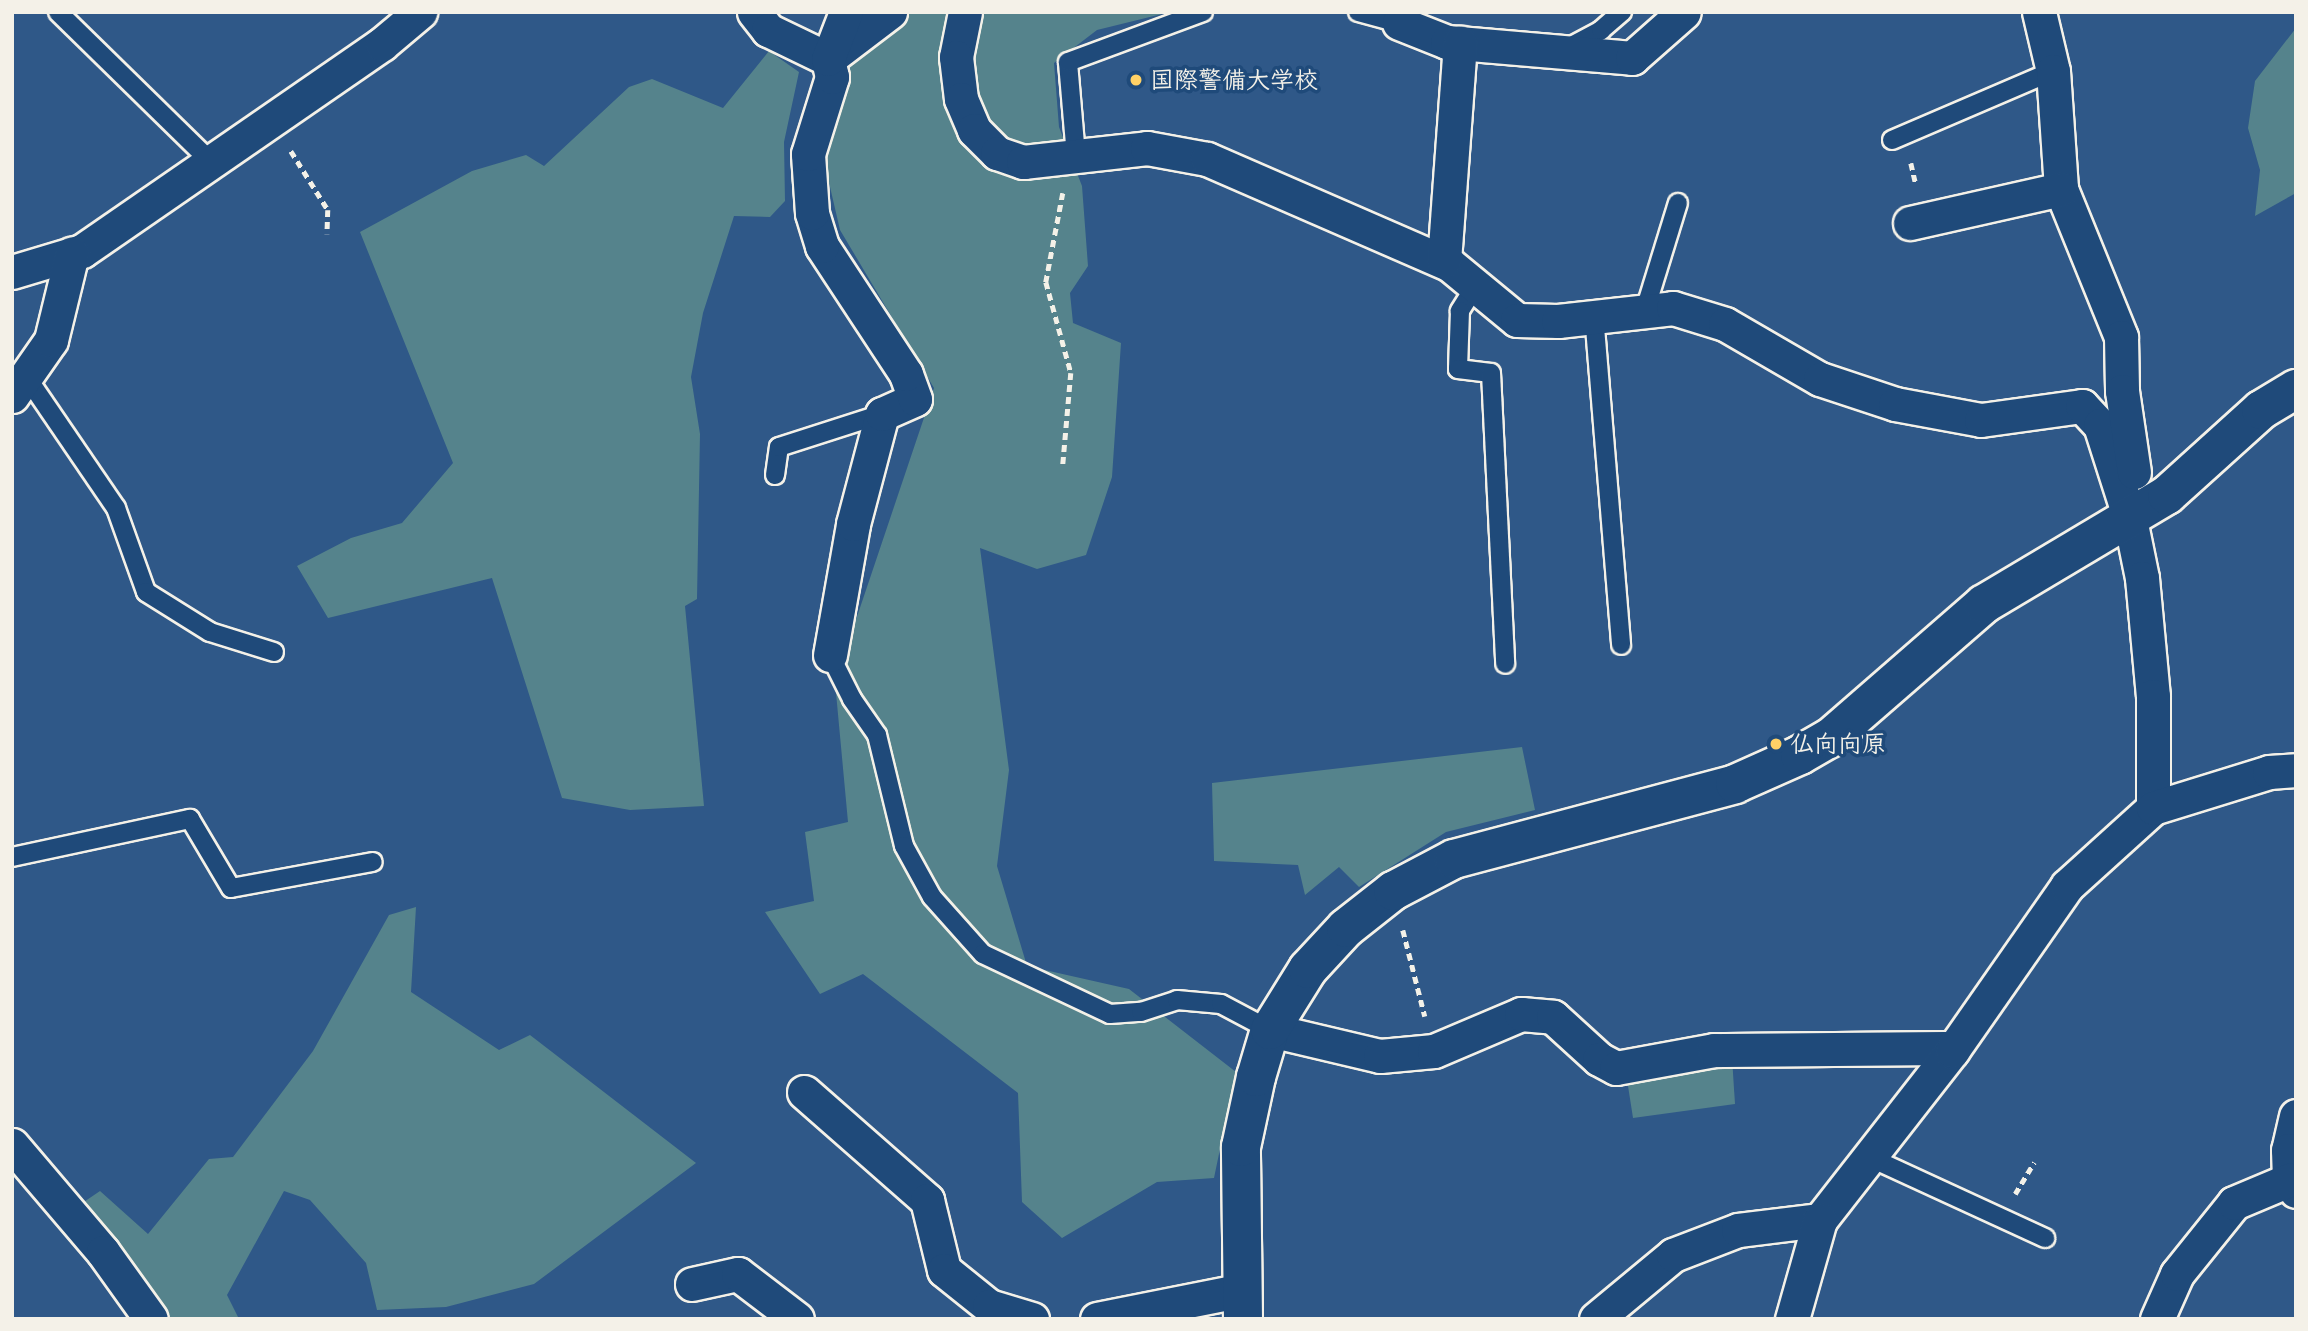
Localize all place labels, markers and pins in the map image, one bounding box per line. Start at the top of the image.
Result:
place label: 国際警備大学校 [1150,66,1318,94]
marker: 国際警備大学校 [1128,72,1144,88]
place label: 仏向向原 [1790,730,1886,758]
marker: 仏向向原 [1768,736,1784,752]

